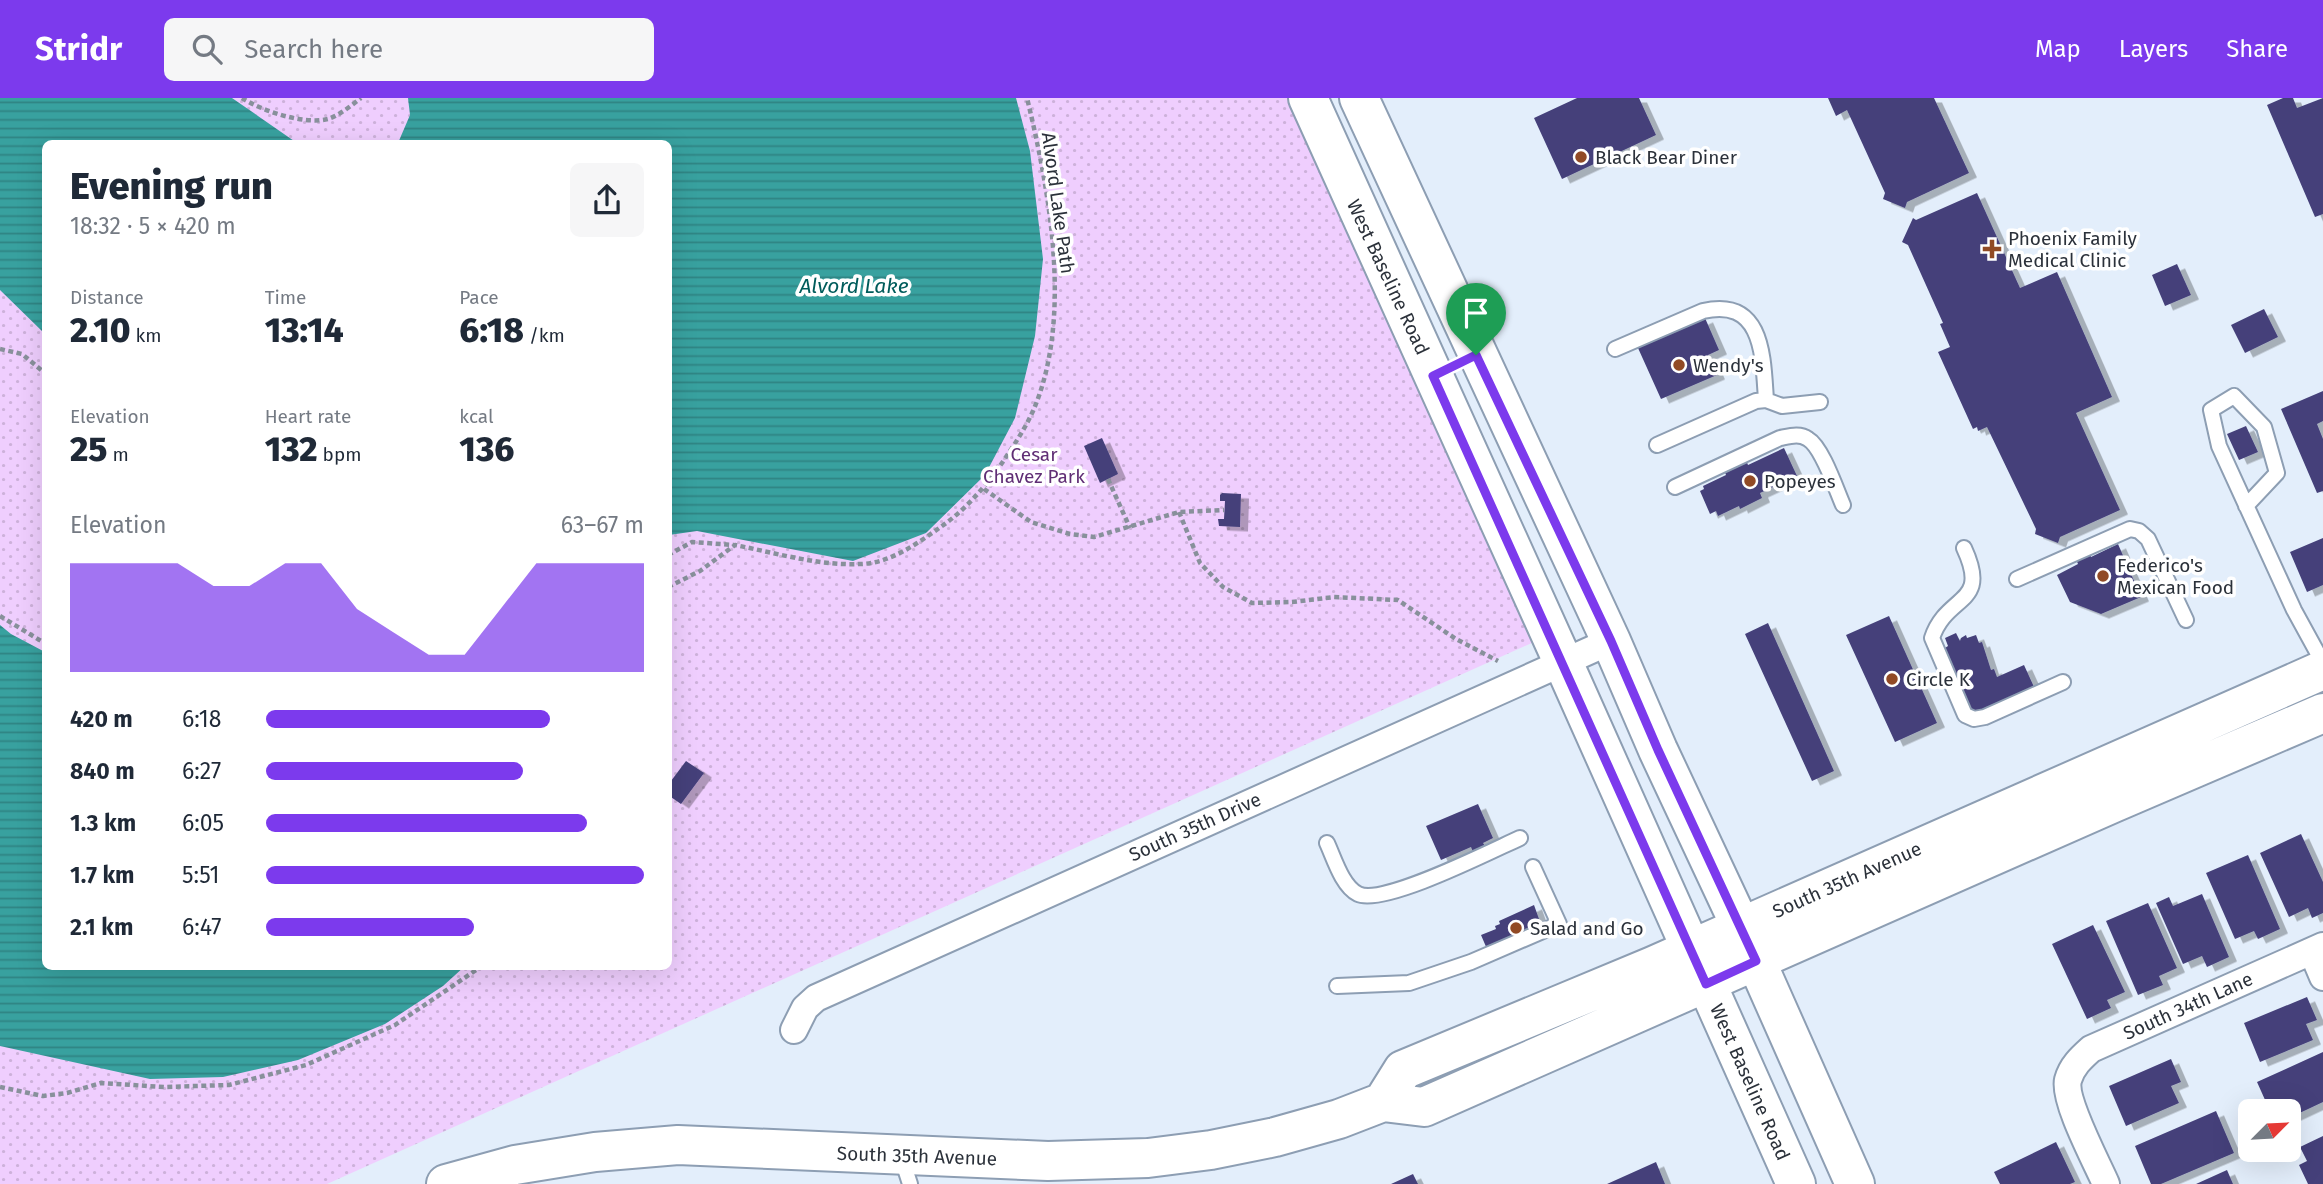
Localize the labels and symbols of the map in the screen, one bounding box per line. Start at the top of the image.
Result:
street label: Alvord Lake Path [1037,131,1079,275]
place label: Black Bear Diner [1595,146,1738,169]
marker: Black Bear Diner [1573,149,1589,165]
street label: West Baseline Road [1342,196,1434,358]
place label: Phoenix Family Medical Clinic [2008,227,2138,272]
marker: Phoenix Family Medical Clinic [1982,239,2002,259]
water label: Alvord Lake [798,273,909,299]
pin [1446,283,1506,355]
place label: Wendy's [1693,354,1764,377]
marker: Wendy's [1671,357,1687,373]
park label: Cesar Chavez Park [983,443,1085,488]
place label: Popeyes [1764,470,1836,493]
marker: Popeyes [1742,473,1758,489]
place label: Federico's Mexican Food [2117,554,2234,599]
marker: Federico's Mexican Food [2095,568,2111,584]
place label: Circle K [1906,668,1971,691]
marker: Circle K [1884,671,1900,687]
street label: South 35th Drive [1125,788,1265,866]
street label: South 35th Avenue [1769,837,1925,923]
place label: Salad and Go [1530,917,1644,940]
marker: Salad and Go [1508,920,1524,936]
street label: South 34th Lane [2120,967,2256,1045]
street label: West Baseline Road [1705,1000,1795,1164]
north arrow [2238,1099,2301,1162]
street label: South 35th Avenue [836,1142,998,1170]

